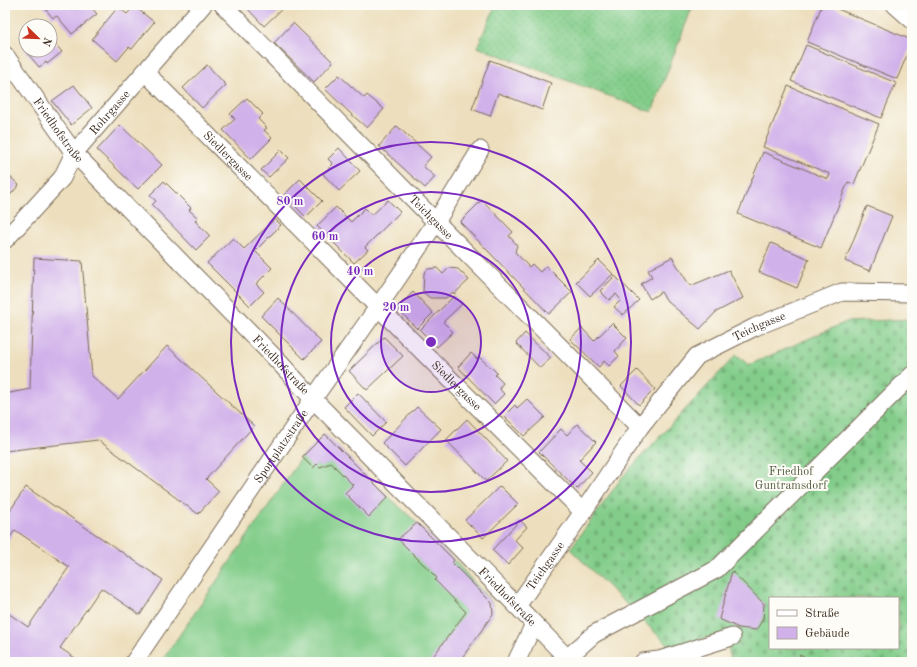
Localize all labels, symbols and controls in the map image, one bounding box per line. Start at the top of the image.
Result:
north arrow [18,18,58,58]
text: N [39,35,53,48]
street label: Rohrgasse [88,88,133,137]
street label: Friedhofstraße [30,96,85,166]
street label: Siedlergasse [200,129,255,184]
street label: Teichgasse [406,193,455,242]
text: 80 m [277,196,304,208]
text: 60 m [312,231,339,243]
text: 40 m [347,266,374,278]
text: 20 m [383,302,410,314]
street label: Teichgasse [731,310,788,344]
street label: Friedhofstraße [250,334,311,398]
centre of rings [424,335,438,349]
street label: Siedlergasse [429,359,483,414]
street label: Sportplatzstraße [253,408,311,486]
park label: Friedhof Guntramsdorf [755,466,828,492]
street label: Teichgasse [525,539,567,593]
street label: Friedhofstraße [476,566,538,629]
legend [769,597,899,649]
text: Straße [805,608,840,620]
text: Gebäude [805,628,850,640]

